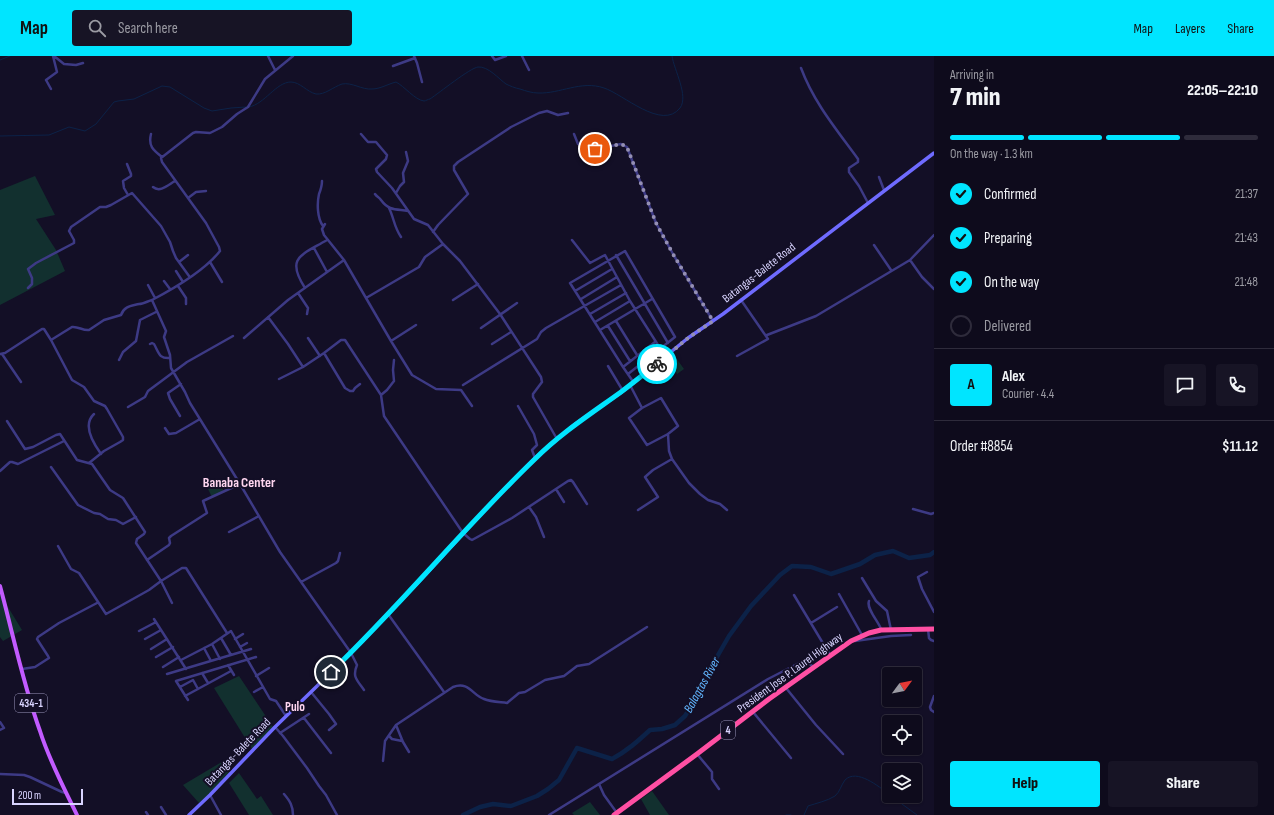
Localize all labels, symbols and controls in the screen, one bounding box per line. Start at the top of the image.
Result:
search box [72,10,352,46]
text: Map [20,17,48,40]
icon: search [86,17,108,39]
text: Search here [118,19,178,38]
text: Map [1133,20,1153,37]
text: Layers [1175,20,1205,37]
text: Share [1227,20,1254,37]
text: Arriving in [950,67,994,83]
text: 22:05–22:10 [1187,81,1258,100]
text: 7 min [950,82,1001,113]
pin [578,132,612,166]
icon: bag [584,138,606,160]
text: On the way · 1.3 km [950,146,1033,162]
icon: check [950,183,972,205]
text: Confirmed [984,185,1037,204]
text: 21:37 [1235,186,1258,202]
icon: check [950,227,972,249]
text: Preparing [984,229,1032,248]
text: 21:43 [1235,230,1258,246]
street label: Batangas-Balete Road [719,240,799,306]
icon: check [950,271,972,293]
text: On the way [984,273,1039,292]
text: 21:48 [1234,274,1258,290]
text: Delivered [984,317,1031,336]
courier [637,344,677,384]
icon: bike [646,353,668,375]
button: chat [1164,364,1206,406]
button: phone [1216,364,1258,406]
text: Alex [1002,367,1025,386]
text: A [967,375,975,394]
text: Courier · 4.4 [1002,386,1054,402]
text: Order #8854 [950,437,1013,456]
text: $11.12 [1222,437,1258,456]
district label: Banaba Center [203,474,276,491]
street label: President Jose P. Laurel Highway [734,629,846,716]
water label: Balagtas River [680,653,724,716]
pin [314,655,348,689]
icon: home [320,661,342,683]
north arrow [882,667,922,707]
map controls [882,667,922,803]
road number: 434-1 [15,694,47,712]
district label: Pulo [285,699,305,715]
street label: Batangas-Balete Road [202,715,274,789]
button: locate [882,715,922,755]
road number: 4 [721,721,735,739]
button: Help [950,761,1100,807]
button: Share [1108,761,1258,807]
button: layers [882,763,922,803]
scale bar [12,787,83,806]
text: 200 m [18,789,41,802]

